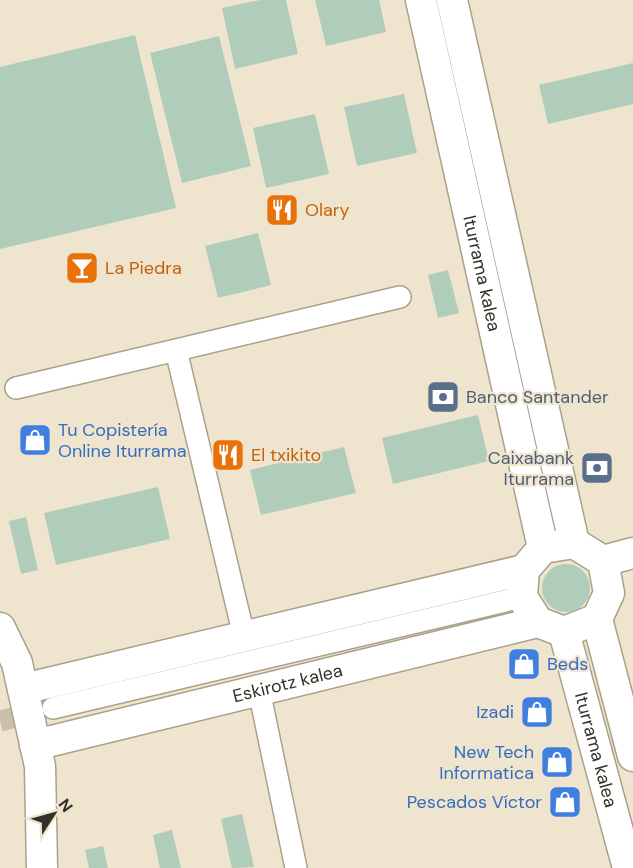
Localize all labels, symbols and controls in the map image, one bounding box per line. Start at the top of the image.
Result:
restaurant icon: Olary [264,192,300,228]
place label: Olary [305,198,349,222]
street label: Iturrama kalea [457,213,506,334]
bar icon: La Piedra [64,250,100,286]
place label: La Piedra [105,256,182,280]
bank icon: Banco Santander [425,379,461,415]
place label: Banco Santander [466,385,609,409]
place label: Tu Copistería Online Iturrama [58,418,186,463]
shop icon: Tu Copistería Online Iturrama [17,422,53,458]
restaurant icon: El txikito [210,437,246,473]
place label: El txikito [251,443,321,467]
place label: Caixabank Iturrama [488,446,574,491]
bank icon: Caixabank Iturrama [579,450,615,486]
shop icon: Beds [506,646,542,682]
place label: Beds [547,652,588,676]
street label: Eskirotz kalea [230,658,345,708]
street label: Iturrama kalea [569,690,623,810]
shop icon: Izadi [519,694,555,730]
place label: Izadi [476,700,514,724]
place label: New Tech Informatica [439,740,534,785]
shop icon: New Tech Informatica [539,744,575,780]
north arrow [24,784,84,844]
shop icon: Pescados Víctor [547,784,583,820]
place label: Pescados Víctor [407,790,542,814]
text: N [54,795,78,816]

